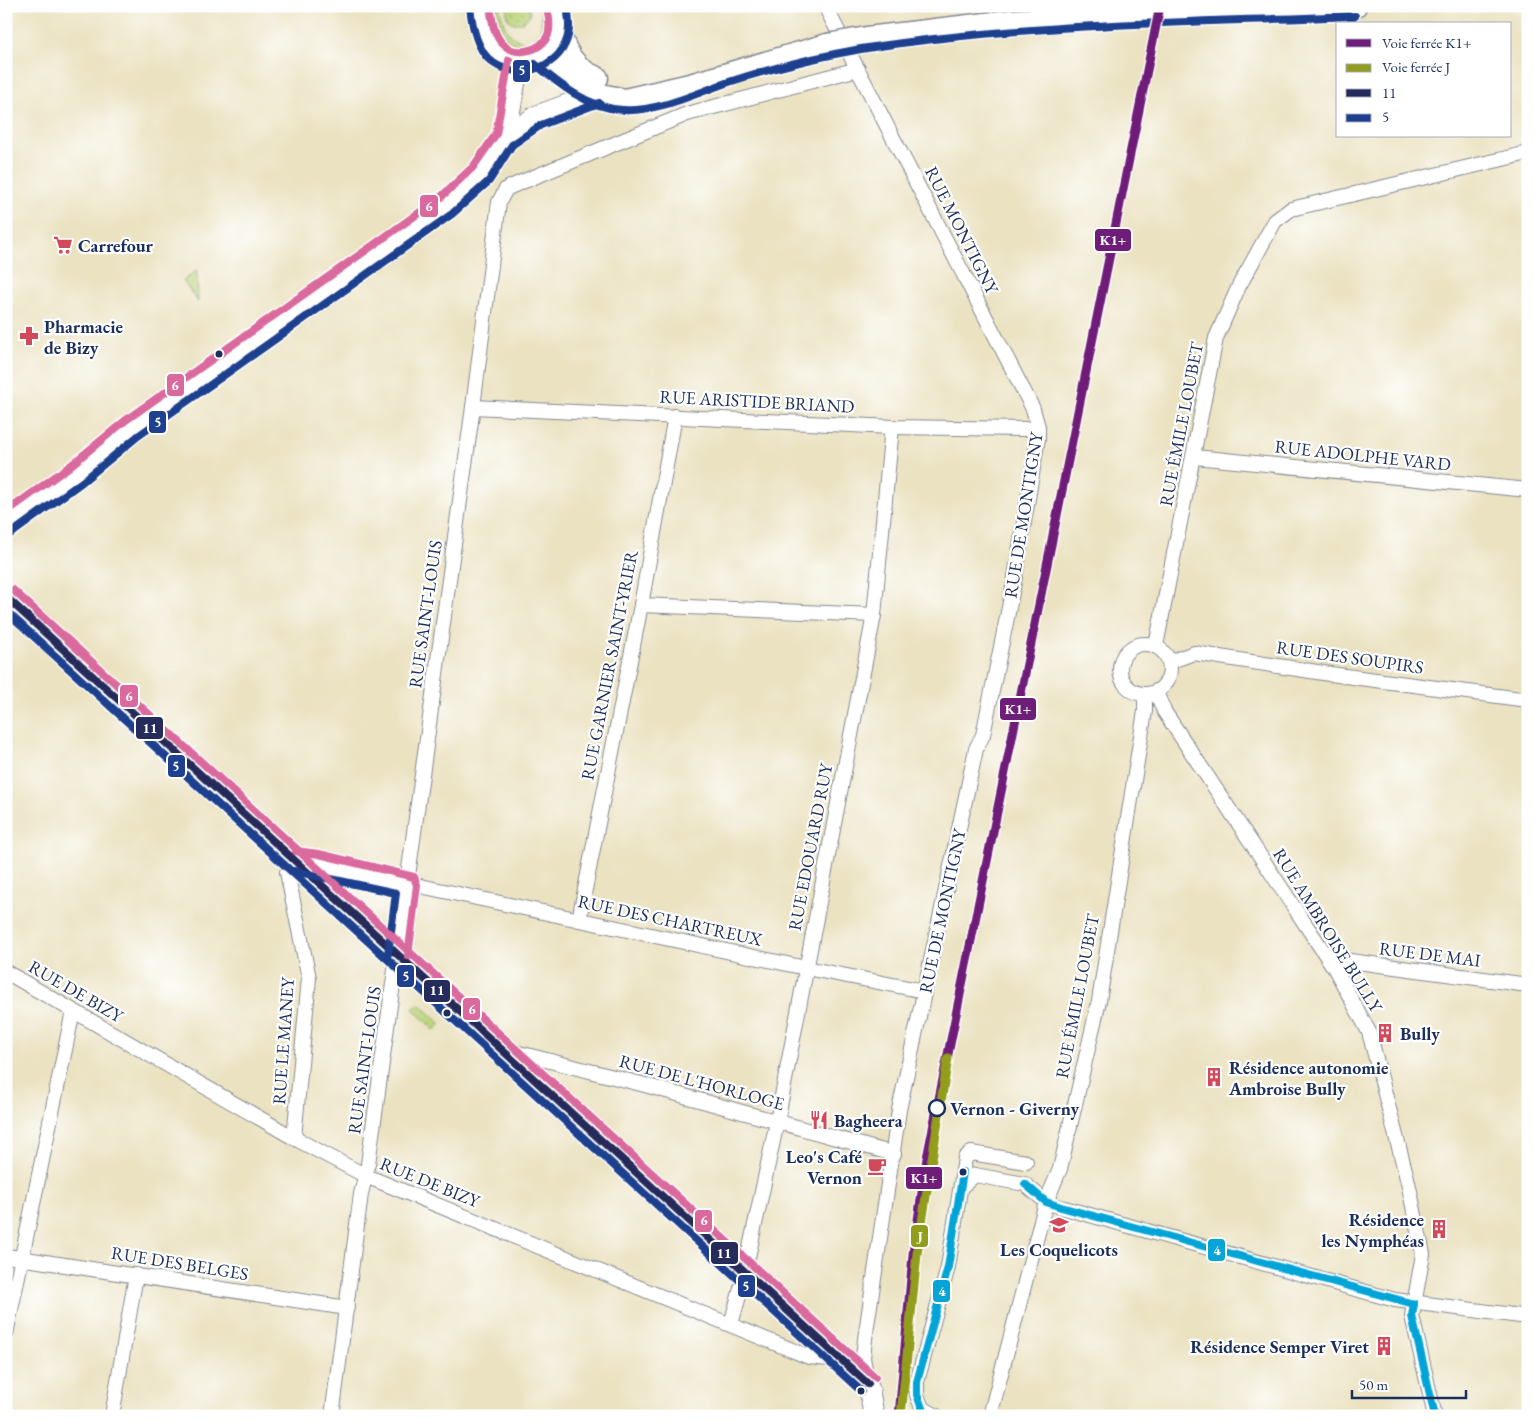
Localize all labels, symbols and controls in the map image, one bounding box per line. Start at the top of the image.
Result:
legend [1336,22,1512,138]
text: Voie ferrée K1+ [1382,33,1472,52]
text: Voie ferrée J [1382,57,1450,76]
line badge: 5 [512,59,531,83]
text: 5 [518,61,526,79]
text: 11 [1382,83,1396,102]
text: 5 [1382,107,1389,126]
street label: RUE MONTIGNY [920,162,1005,299]
line badge: 6 [419,194,439,218]
text: 6 [425,197,433,215]
line badge: K1+ [1094,228,1132,252]
text: K1+ [1100,231,1126,249]
supermarket icon: Carrefour [52,234,74,256]
place label: Carrefour [78,234,154,257]
place label: Pharmacie de Bizy [44,315,123,359]
pharmacy icon: Pharmacie de Bizy [18,325,40,347]
street label: RUE ÉMILE LOUBET [1154,339,1208,508]
unlabelled marker [214,349,224,359]
line badge: 6 [166,373,185,397]
text: 6 [171,376,179,394]
street label: RUE ARISTIDE BRIAND [659,384,855,418]
line badge: 5 [148,410,167,434]
text: 5 [154,413,162,431]
street label: RUE DE MONTIGNY [999,429,1048,599]
street label: RUE ADOLPHE VARD [1274,434,1452,476]
street label: RUE SAINT-LOUIS [403,539,447,689]
street label: RUE GARNIER SAINT-YRIER [575,548,643,782]
street label: RUE DES SOUPIRS [1275,635,1425,679]
line badge: 6 [119,684,139,708]
text: 6 [125,687,133,705]
line badge: K1+ [999,697,1037,721]
text: K1+ [1005,700,1031,718]
line badge: 11 [135,716,164,740]
text: 11 [143,719,157,737]
line badge: 5 [167,754,186,778]
text: 5 [172,757,180,775]
street label: RUE EDOUARD RUY [783,760,838,932]
street label: RUE DE MONTIGNY [913,825,971,995]
street label: RUE AMBROISE BULLY [1268,844,1389,1018]
street label: RUE DES CHARTREUX [576,889,764,951]
street label: RUE ÉMILE LOUBET [1050,911,1104,1080]
street label: RUE DE MAI [1378,936,1482,972]
street label: RUE DE BIZY [25,955,129,1028]
line badge: 5 [396,964,415,988]
text: 5 [402,967,410,985]
street label: RUE LE MANEY [267,975,299,1105]
line badge: 11 [423,979,451,1003]
text: 11 [430,981,444,999]
street label: RUE SAINT-LOUIS [342,985,386,1135]
line badge: 6 [462,997,481,1021]
text: 6 [468,1000,476,1018]
unlabelled marker [442,1008,452,1018]
building icon: Bully [1374,1022,1396,1044]
place label: Bully [1400,1022,1440,1045]
street label: RUE DE L'HORLOGE [617,1049,787,1115]
place label: Résidence autonomie Ambroise Bully [1228,1056,1389,1100]
building icon: Résidence autonomie Ambroise Bully [1203,1066,1225,1088]
place label: Vernon - Giverny [950,1097,1080,1120]
marker: Vernon - Giverny [928,1099,946,1117]
restaurant icon: Bagheera [808,1109,830,1131]
place label: Bagheera [834,1109,903,1132]
place label: Leo's Café Vernon [786,1145,862,1189]
street label: RUE DE BIZY [377,1152,485,1213]
cafe icon: Leo's Café Vernon [866,1155,888,1177]
line badge: K1+ [905,1166,943,1190]
unlabelled marker [958,1167,968,1177]
text: K1+ [911,1169,937,1187]
place label: Résidence les Nymphéas [1322,1208,1424,1252]
line badge: 6 [694,1209,713,1233]
text: 6 [700,1211,708,1229]
school or university icon: Les Coquelicots [1048,1214,1070,1236]
building icon: Résidence les Nymphéas [1428,1218,1450,1240]
line badge: J [910,1224,929,1248]
text: J [915,1227,923,1245]
place label: Les Coquelicots [1000,1238,1118,1261]
line badge: 4 [1207,1238,1226,1262]
street label: RUE DES BELGES [110,1241,250,1285]
line badge: 11 [710,1241,739,1265]
text: 4 [1213,1241,1221,1259]
text: 11 [717,1244,731,1262]
line badge: 5 [737,1274,756,1298]
text: 5 [742,1277,750,1295]
line badge: 4 [932,1279,951,1303]
text: 4 [938,1282,946,1300]
place label: Résidence Semper Viret [1190,1335,1369,1358]
building icon: Résidence Semper Viret [1373,1335,1395,1357]
scale bar [1352,1367,1465,1399]
text: 50 m [1359,1375,1388,1394]
unlabelled marker [856,1386,866,1396]

